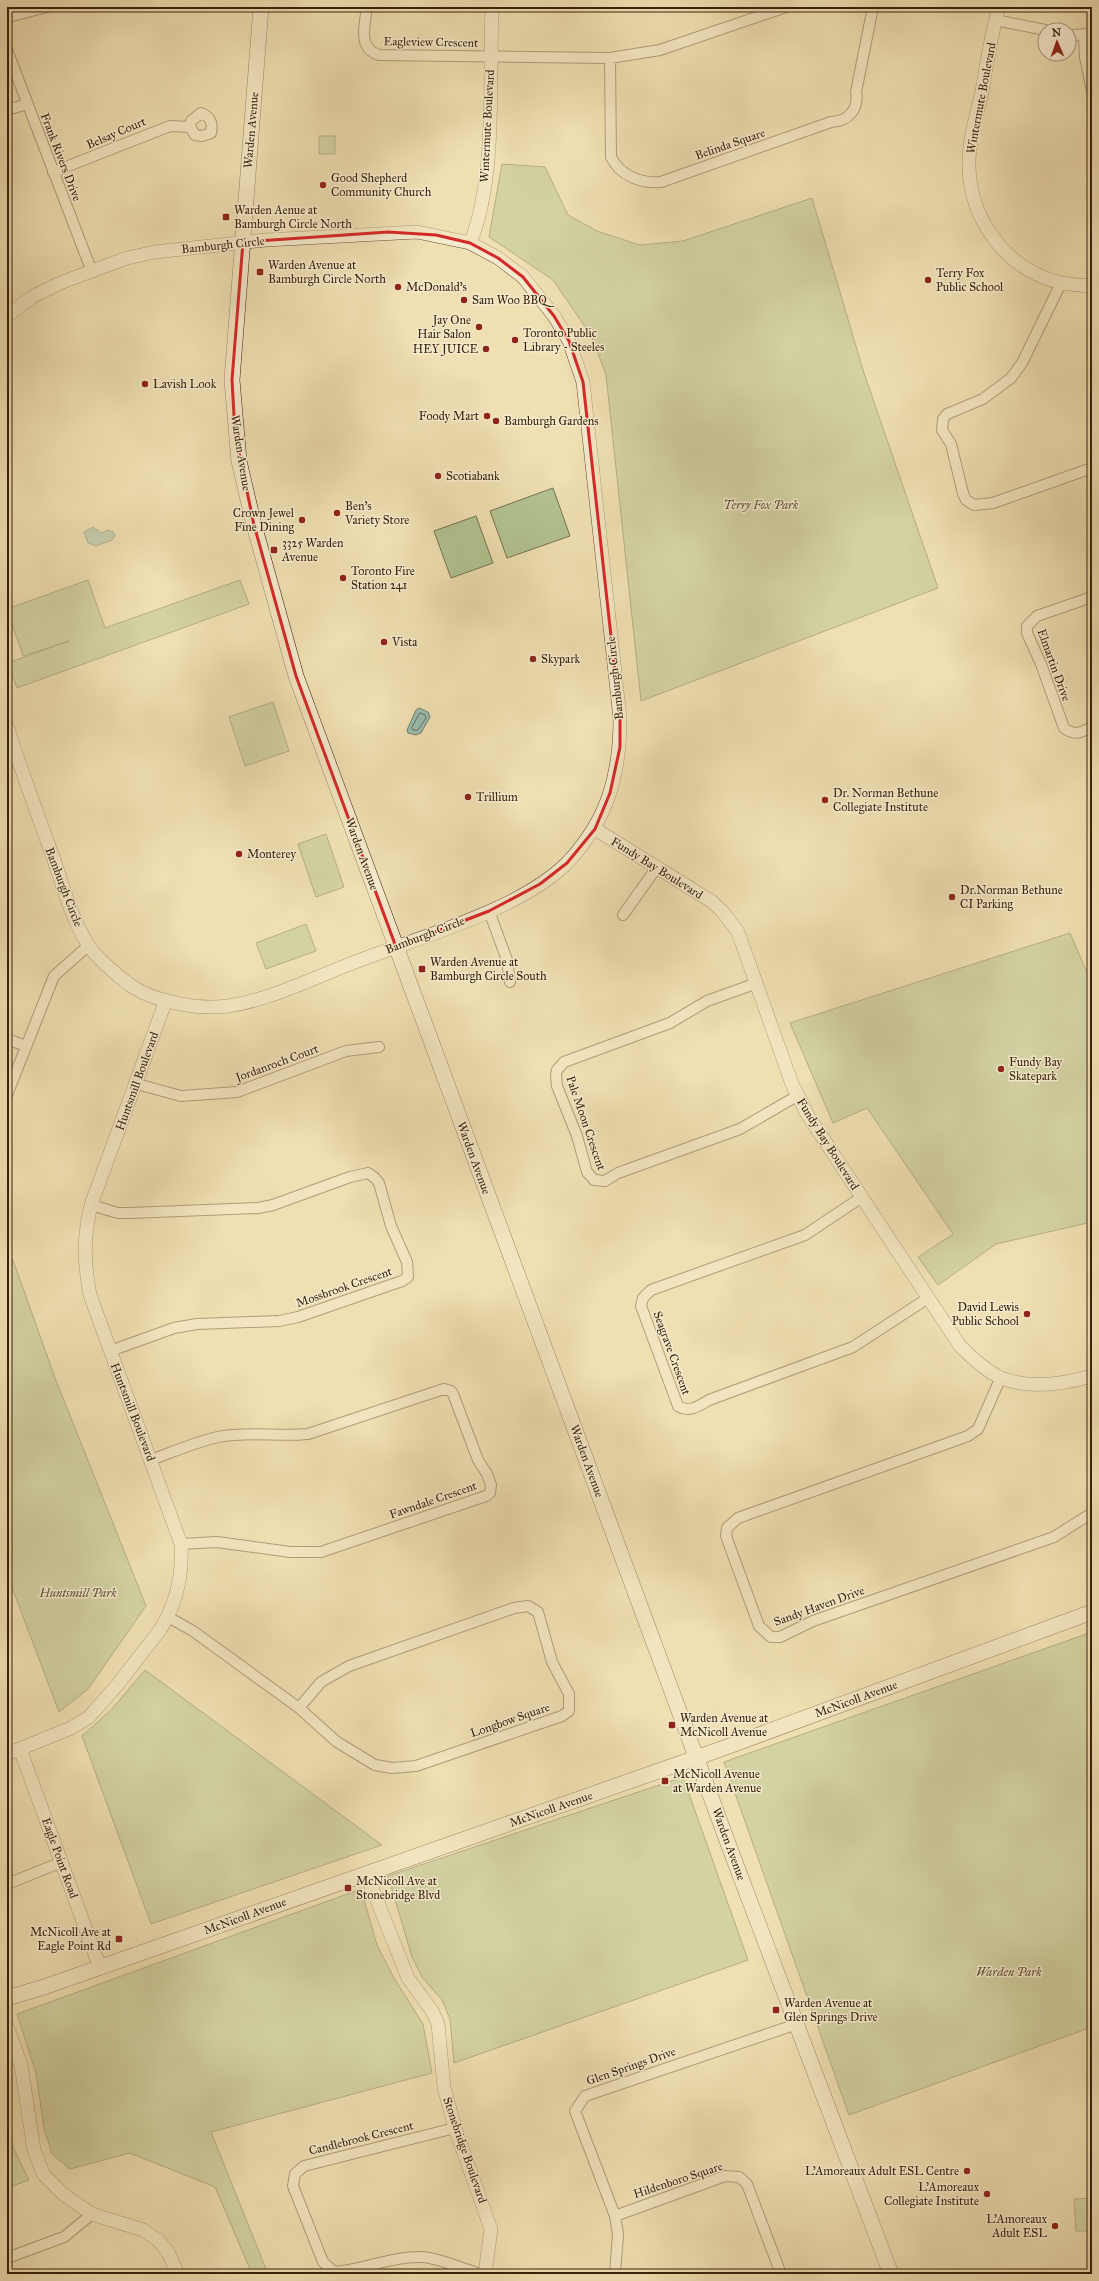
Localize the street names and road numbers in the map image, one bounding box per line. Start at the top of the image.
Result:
street label: Eagleview Crescent [384,34,479,51]
street label: Wintermute Boulevard [963,41,999,155]
street label: Wintermute Boulevard [477,69,497,183]
street label: Warden Avenue [241,91,261,169]
street label: Frank Rivers Drive [38,111,84,203]
street label: Belsay Court [84,114,148,152]
street label: Belinda Square [693,125,767,163]
street label: Bamburgh Circle [181,234,265,257]
street label: Warden Avenue [228,414,254,492]
street label: Elmartin Drive [1034,627,1074,703]
street label: Bamburgh Circle [604,636,627,720]
street label: Warden Avenue [342,816,382,892]
street label: Fundy Bay Boulevard [608,834,706,902]
street label: Bamburgh Circle [42,845,86,929]
street label: Bamburgh Circle [383,913,467,957]
street label: Huntsmill Boulevard [113,1030,161,1132]
street label: Jordanroch Court [232,1041,321,1086]
street label: Pale Moon Crescent [563,1074,609,1173]
street label: Fundy Bay Boulevard [794,1095,862,1193]
street label: Warden Avenue [454,1120,494,1196]
street label: Mossbrook Crescent [294,1264,394,1310]
street label: Seagrave Crescent [649,1309,694,1398]
street label: Huntsmill Boulevard [108,1361,158,1463]
street label: Warden Avenue [567,1423,607,1499]
street label: Fawndale Crescent [387,1478,479,1522]
street label: Sandy Haven Drive [772,1583,866,1629]
street label: McNicoll Avenue [813,1678,899,1720]
street label: Longbow Square [468,1700,552,1741]
street label: McNicoll Avenue [508,1788,594,1830]
street label: Warden Avenue [709,1806,749,1882]
street label: Eagle Point Road [38,1816,81,1901]
street label: McNicoll Avenue [202,1895,288,1937]
street label: Glen Springs Drive [585,2044,678,2089]
street label: Stonebridge Boulevard [439,2095,490,2205]
street label: Candlebrook Crescent [307,2118,415,2158]
street label: Hildenboro Square [632,2159,725,2202]

